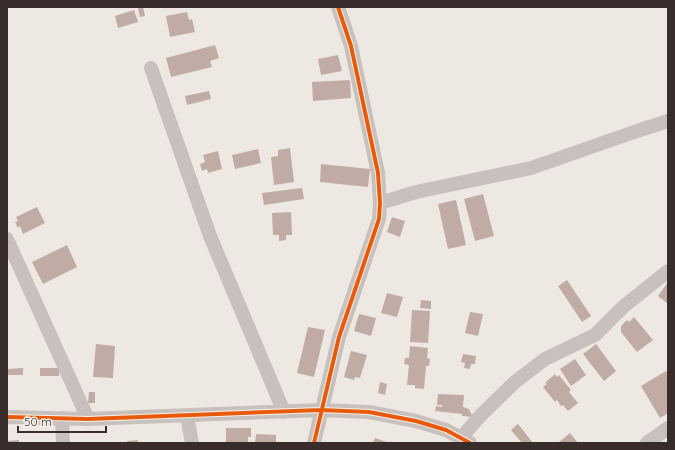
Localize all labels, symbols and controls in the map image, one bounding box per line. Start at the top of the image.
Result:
scale bar [18,408,106,434]
text: 50 m [24,414,52,429]

